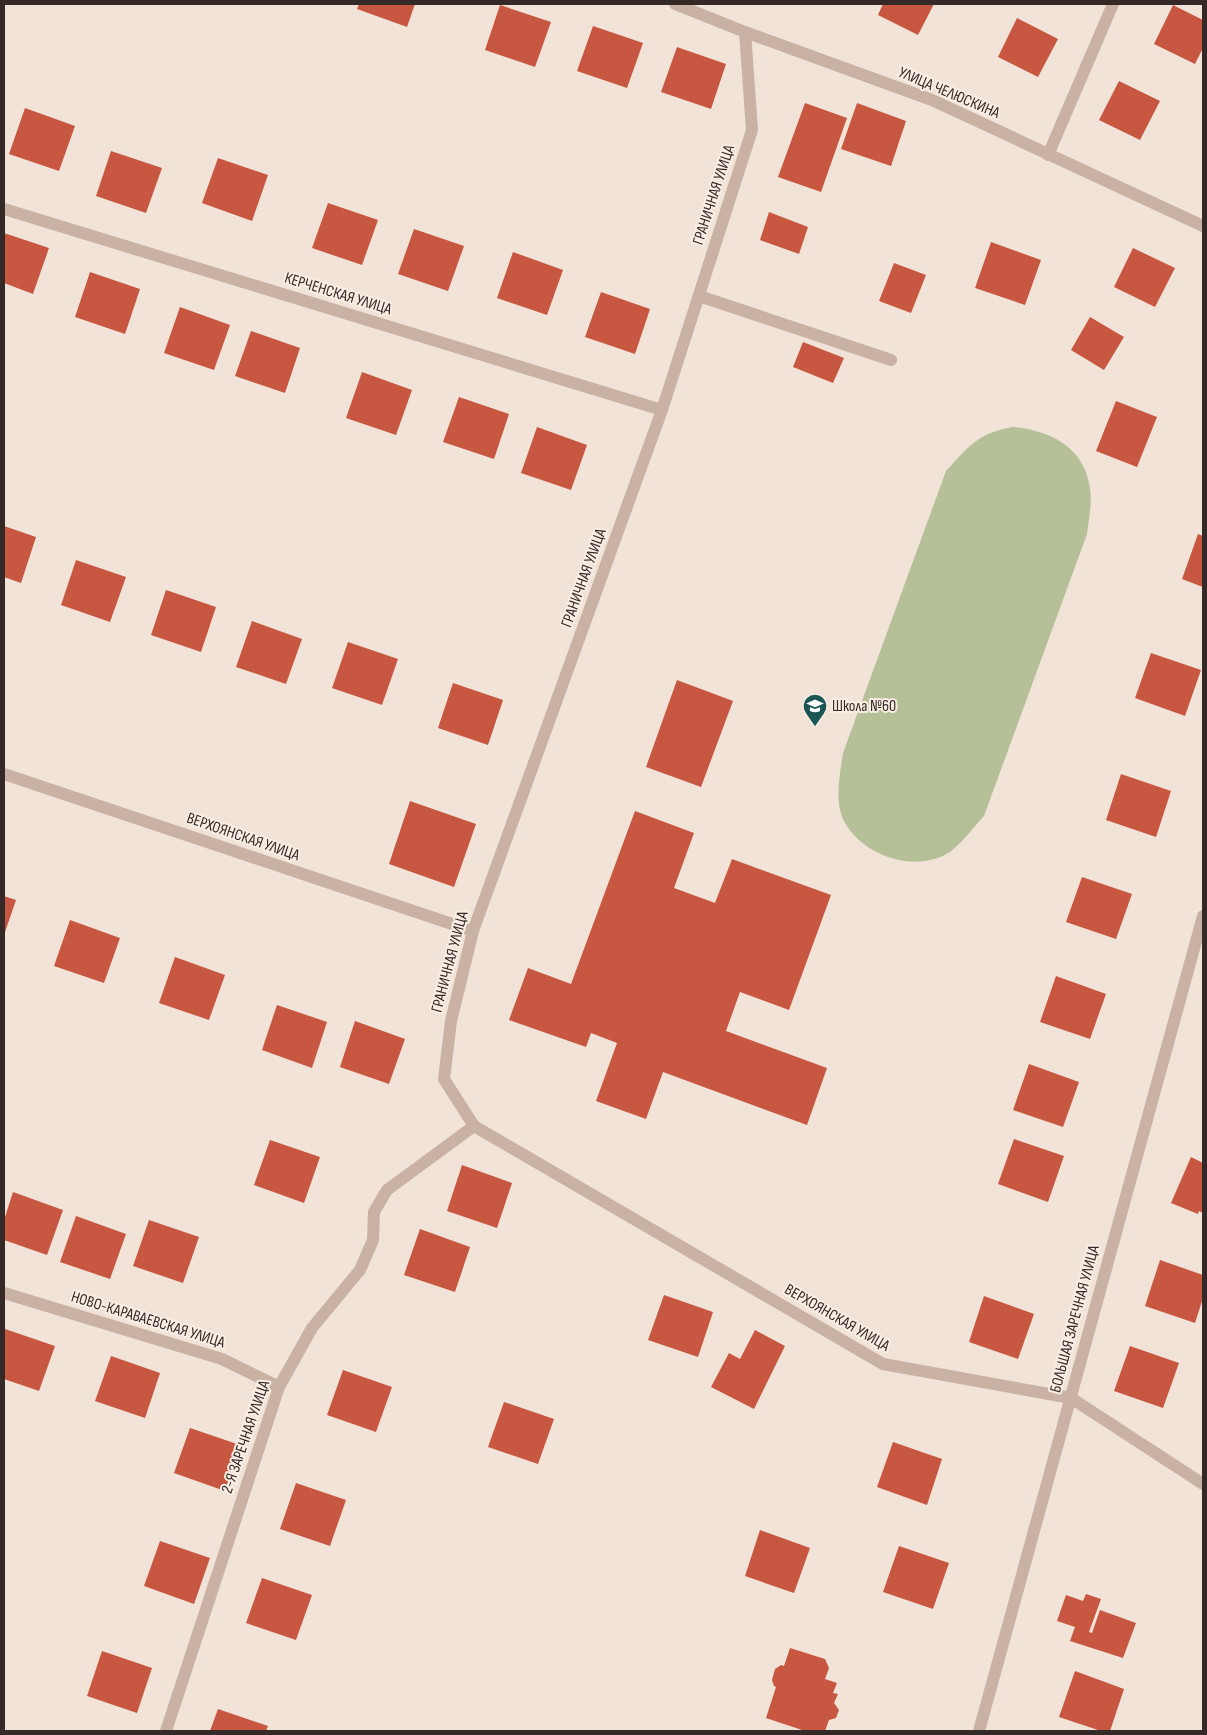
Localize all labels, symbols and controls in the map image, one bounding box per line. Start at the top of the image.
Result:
street label: УЛИЦА ЧЕЛЮСКИНА [895,63,1003,123]
street label: ГРАНИЧНАЯ УЛИЦА [689,143,739,247]
street label: КЕРЧЕНСКАЯ УЛИЦА [282,269,394,319]
street label: ГРАНИЧНАЯ УЛИЦА [557,526,611,630]
school or university icon: Школа №60 [802,693,828,727]
place label: Школа №60 [832,697,896,716]
street label: ВЕРХОЯНСКАЯ УЛИЦА [184,809,302,865]
street label: ГРАНИЧНАЯ УЛИЦА [427,909,473,1015]
street label: БОЛЬШАЯ ЗАРЕЧНАЯ УЛИЦА [1046,1243,1104,1395]
street label: ВЕРХОЯНСКАЯ УЛИЦА [781,1280,893,1356]
street label: НОВО-КАРАВАЕВСКАЯ УЛИЦА [69,1288,227,1353]
street label: 2-Я ЗАРЕЧНАЯ УЛИЦА [218,1378,274,1496]

